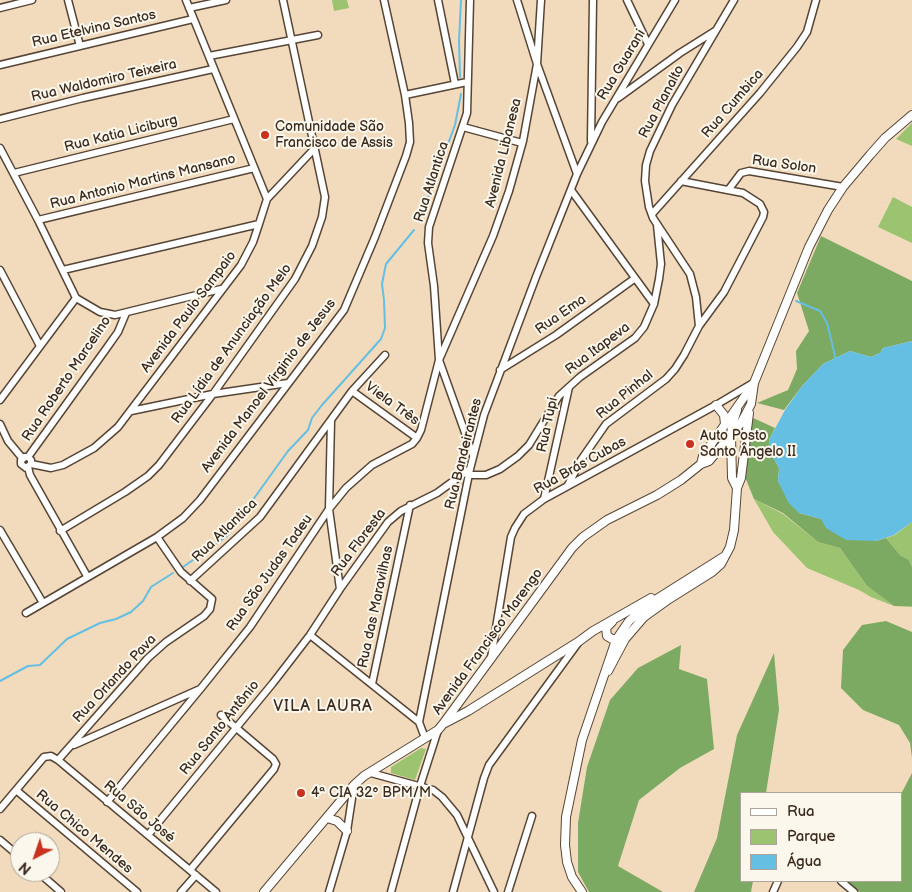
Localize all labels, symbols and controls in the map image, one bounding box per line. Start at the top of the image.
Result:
street label: Rua Etelvina Santos [30,7,158,51]
street label: Rua Guarani [594,27,650,103]
street label: Rua Waldomiro Teixeira [30,56,178,106]
street label: Rua Planalto [636,63,688,141]
street label: Rua Cumbica [699,66,767,142]
street label: Avenida Libanesa [482,97,526,209]
street label: Rua Katia Liciburg [63,112,179,156]
place label: Comunidade São Francisco de Assis [275,119,393,152]
marker: Comunidade São Francisco de Assis [259,129,271,141]
street label: Rua Atlantica [411,139,453,225]
street label: Rua Antonio Martins Mansano [48,151,238,213]
street label: Rua Solon [751,152,817,178]
street label: Avenida Paulo Sampaio [138,248,240,376]
street label: Rua Lídia de Anunciação Melo [168,261,296,427]
street label: Rua Ema [532,291,590,339]
street label: Avenida Manoel Virginio de Jesus [198,296,340,476]
street label: Rua Roberto Marcelino [19,313,115,445]
street label: Rua Itapeva [562,319,634,379]
street label: Rua Pinhal [593,367,657,423]
street label: Viela Três [362,379,422,429]
street label: Rua Tupi [534,396,562,454]
street label: Rua Bandeirantes [442,397,486,511]
place label: Auto Posto Santo Ângelo II [700,428,796,461]
street label: Rua Brás Cubas [531,434,629,498]
marker: Auto Posto Santo Ângelo II [684,438,696,450]
street label: Rua Atlantica [189,496,261,566]
street label: Rua Floresta [328,506,390,580]
street label: Rua São Judas Tadeu [223,512,317,634]
street label: Rua das Maravilhas [355,544,397,670]
street label: Avenida Francisco Marengo [429,566,547,718]
street label: Rua Orlando Pava [70,631,160,727]
street label: Rua Santo Antônio [177,677,263,779]
district label: VILA LAURA [272,697,374,717]
street label: Rua São José [100,777,178,847]
place label: 4ª CIA 32º BPM/M [311,785,431,801]
street label: Rua Chico Mendes [32,787,136,877]
marker: 4ª CIA 32º BPM/M [295,787,307,799]
legend [740,792,902,882]
text: Rua [787,802,815,821]
text: Parque [787,827,835,846]
north arrow [10,832,60,882]
text: Água [787,852,822,871]
text: N [16,858,35,878]

